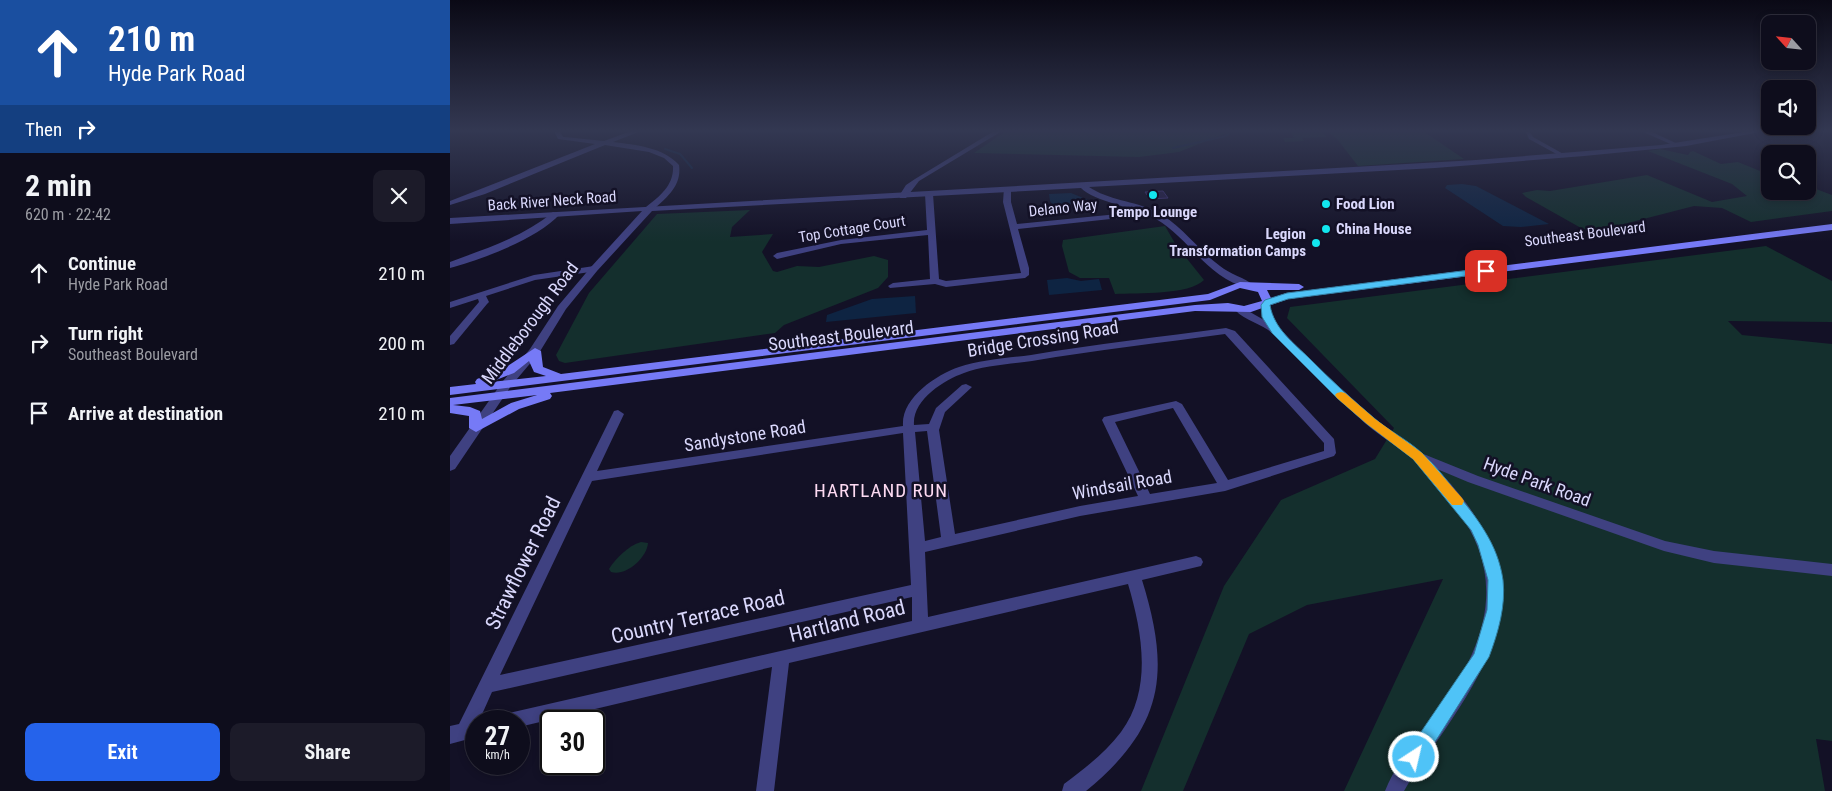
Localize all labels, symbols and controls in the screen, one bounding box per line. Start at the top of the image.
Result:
north arrow [1761,15,1816,70]
map controls [1761,15,1816,200]
text: 210 m [108,19,195,60]
icon: ahead [25,20,90,85]
text: Hyde Park Road [108,61,245,86]
button: sound [1761,80,1816,135]
icon: right [72,115,100,143]
text: Then [25,118,62,141]
button: search [1761,145,1816,200]
text: 2 min [25,168,92,203]
button: close [373,170,425,222]
street label: Back River Neck Road [487,188,617,214]
marker: Tempo Lounge [1147,189,1159,201]
street label: Delano Way [1028,195,1098,221]
place label: Food Lion [1336,195,1395,213]
marker: Food Lion [1320,198,1332,210]
place label: Tempo Lounge [1109,203,1197,221]
text: 620 m · 22:42 [25,205,111,224]
street label: Top Cottage Court [797,212,907,246]
street label: Southeast Boulevard [1523,218,1647,250]
place label: China House [1336,220,1412,238]
marker: China House [1320,223,1332,235]
place label: Legion Transformation Camps [1169,225,1306,260]
marker: Legion Transformation Camps [1310,237,1322,249]
pin [1465,250,1507,292]
text: Continue [68,252,136,275]
icon: arrive [1472,257,1500,285]
street label: Middleborough Road [477,258,582,388]
icon: ahead [25,259,53,287]
text: 210 m [378,262,425,285]
text: Hyde Park Road [68,275,168,294]
street label: Southeast Boulevard [767,316,915,355]
street label: Bridge Crossing Road [966,316,1120,361]
text: Turn right [68,322,143,345]
icon: right [25,329,53,357]
text: 200 m [378,332,425,355]
text: Southeast Boulevard [68,345,198,364]
icon: arrive [25,399,53,427]
text: Arrive at destination [68,402,223,425]
text: 210 m [378,402,425,425]
street label: Sandystone Road [683,416,807,455]
street label: Hyde Park Road [1481,452,1594,511]
street label: Windsail Road [1070,465,1173,504]
district label: HARTLAND RUN [814,479,948,502]
street label: Strawflower Road [480,493,566,633]
street label: Country Terrace Road [609,585,787,649]
street label: Hartland Road [787,595,907,647]
speed limit sign: 30 [540,710,605,775]
text: 27 [485,722,510,751]
button: Exit [25,723,220,781]
button: Share [230,723,425,781]
position arrow [1387,730,1439,782]
text: km/h [485,748,510,762]

